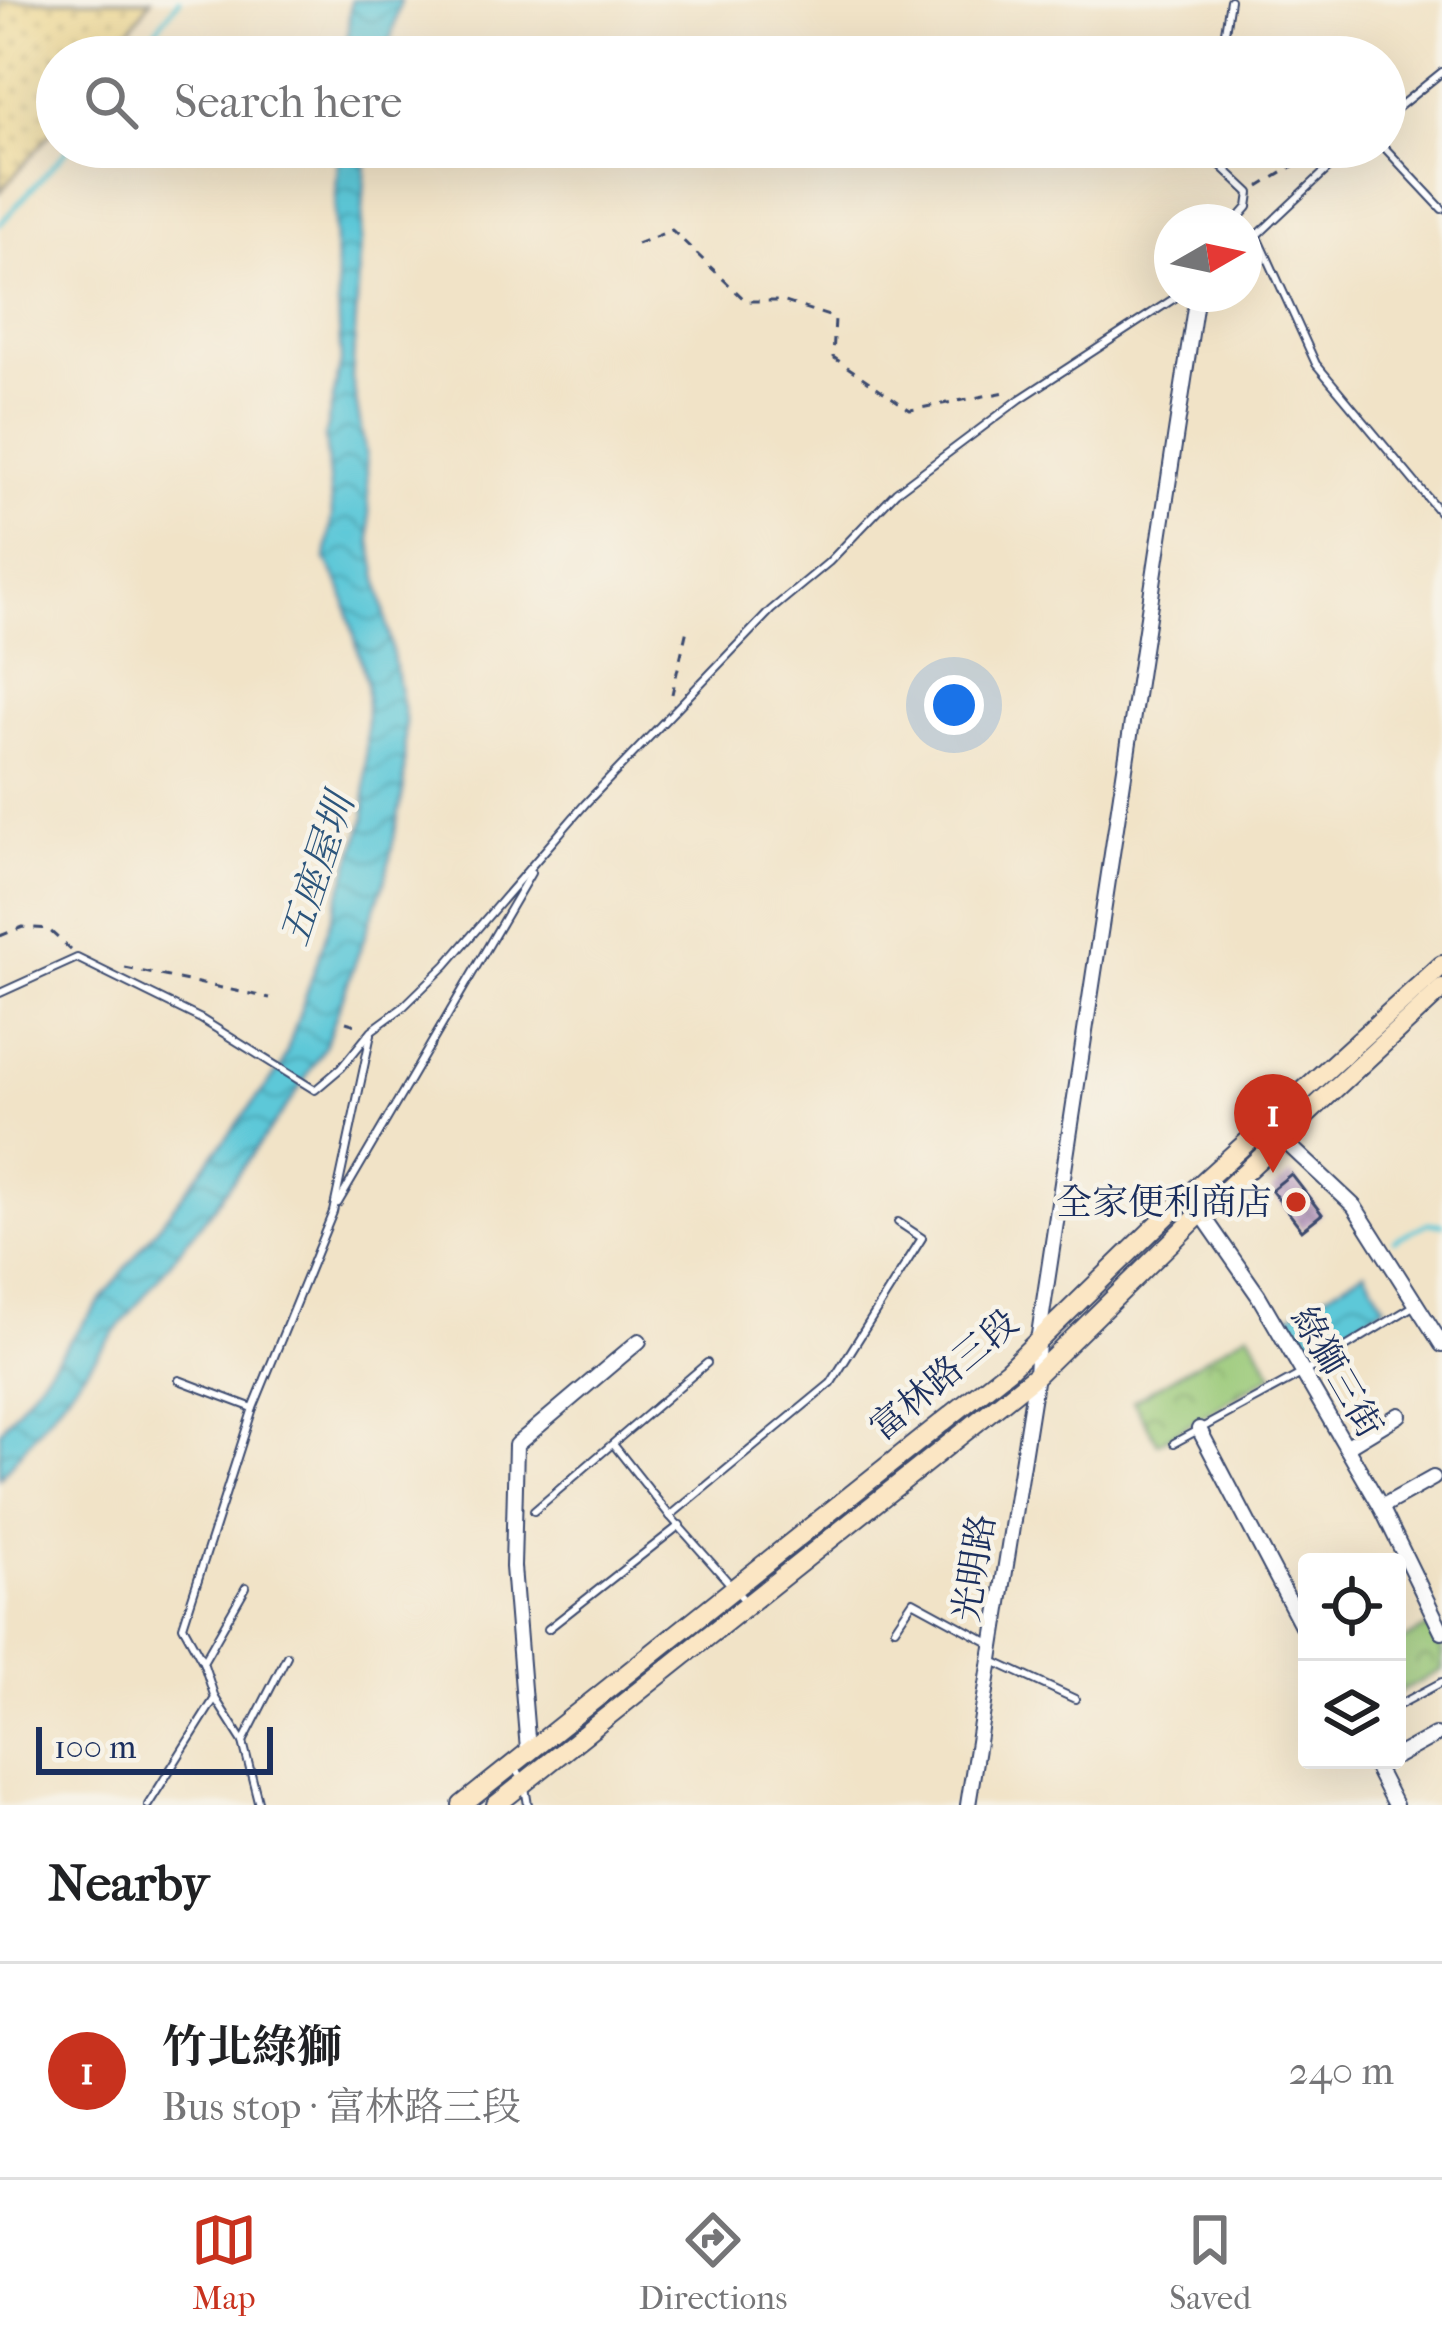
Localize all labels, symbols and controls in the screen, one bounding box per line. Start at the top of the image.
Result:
search box [36,36,1406,168]
icon: search [78,69,144,135]
text: Search here [174,76,402,129]
north arrow [1154,204,1262,312]
your location [924,675,984,735]
water label: 五座屋圳 [271,783,365,951]
pin: 1 [1234,1074,1312,1173]
place label: 全家便利商店 [1056,1181,1272,1223]
marker: 全家便利商店 [1283,1189,1309,1215]
street label: 綠獅三街 [1283,1299,1391,1445]
street label: 富林路三段 [862,1301,1026,1449]
street label: 光明路 [945,1511,1003,1625]
map controls [1298,1553,1406,1769]
button: locate [1298,1553,1406,1661]
button: layers [1298,1661,1406,1769]
scale bar [36,1721,273,1774]
text: 100 m [54,1728,137,1767]
text: Nearby [48,1853,209,1913]
text: 竹北綠獅 [162,2021,342,2074]
text: 1 [80,2048,94,2094]
text: 240 m [1289,2048,1394,2094]
text: Bus stop · 富林路三段 [162,2084,521,2130]
tab: Map [191,2207,257,2318]
tab: Directions [639,2207,787,2318]
tab: Saved [1169,2207,1251,2318]

